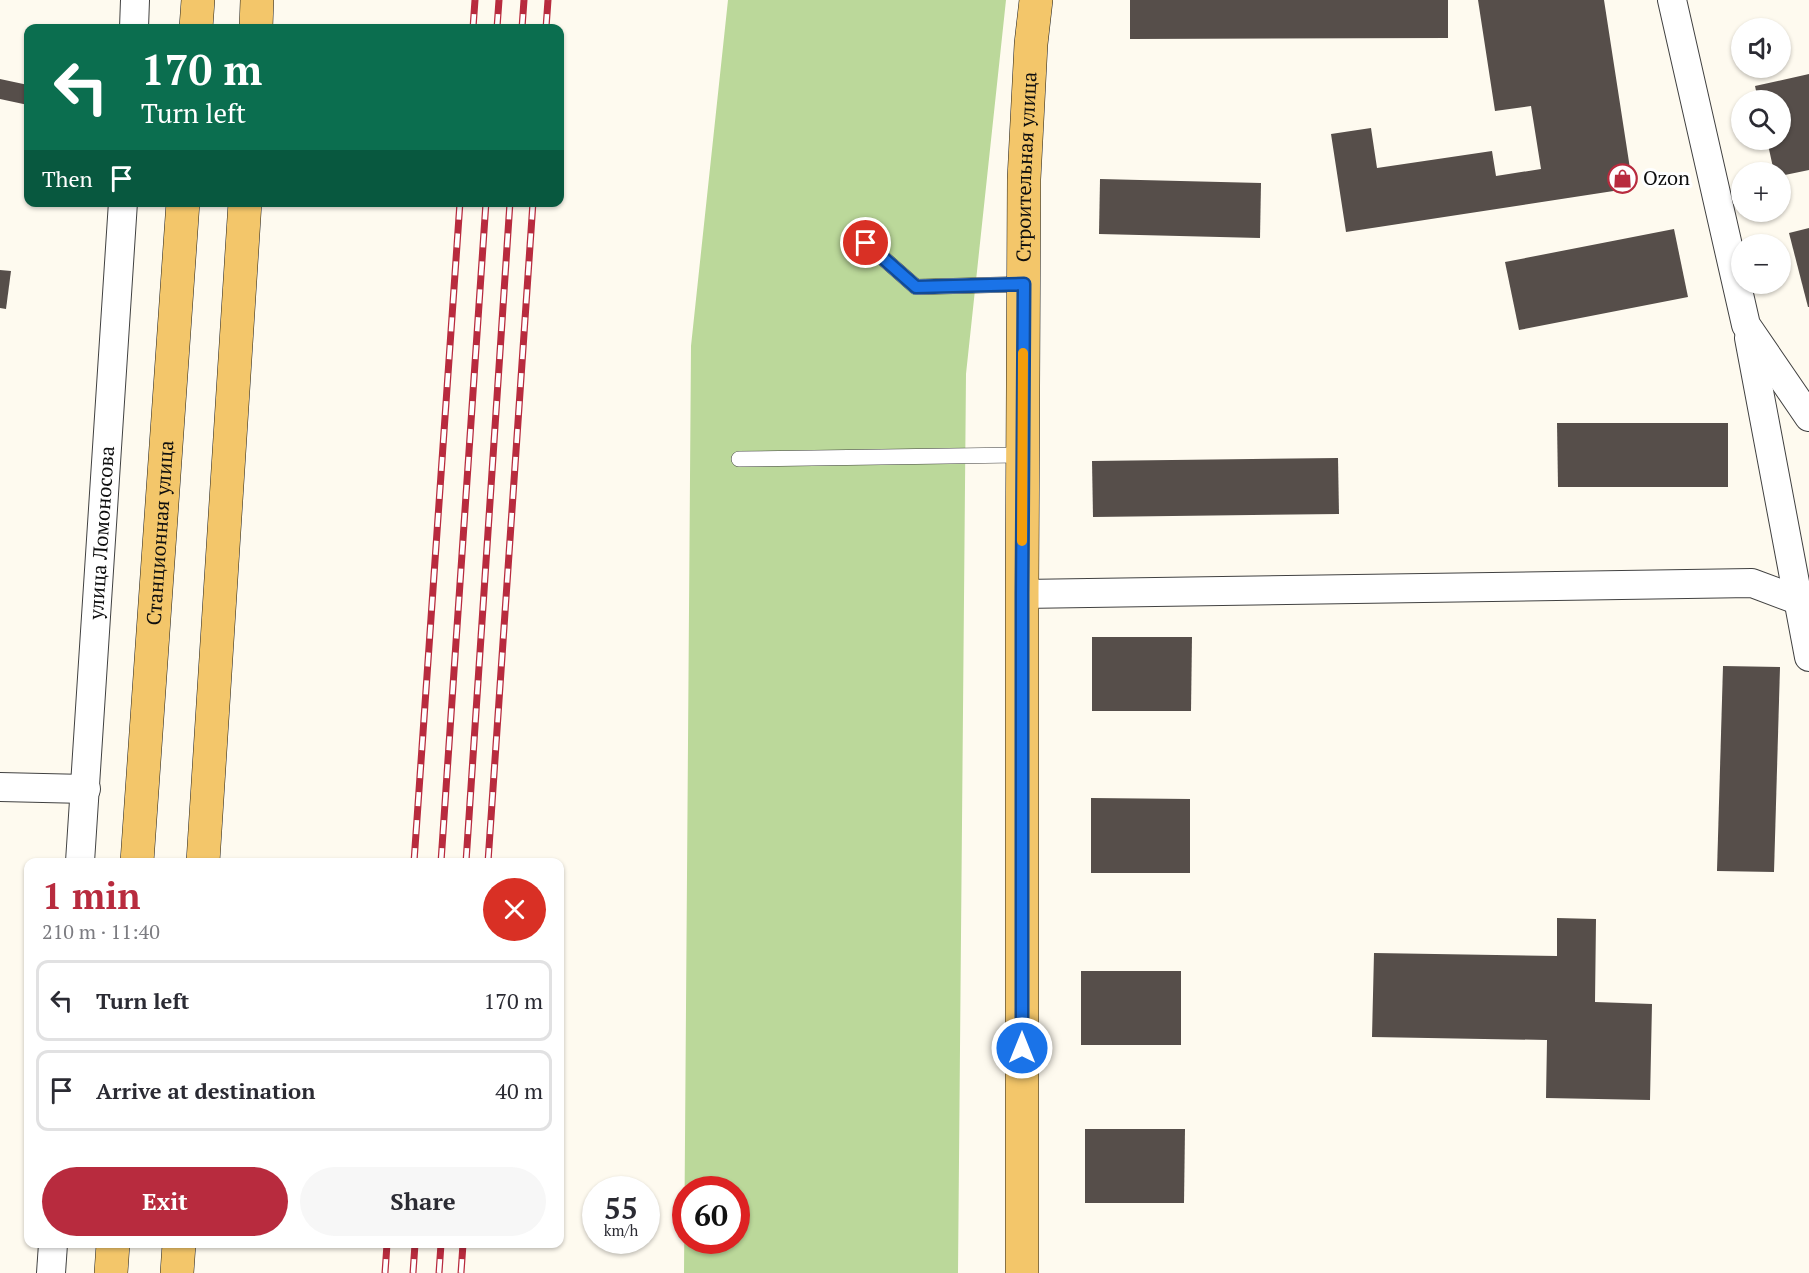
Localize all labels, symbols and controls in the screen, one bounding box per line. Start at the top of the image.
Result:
map controls [1731,18,1791,294]
button: sound [1731,18,1791,78]
text: 170 m [141,41,262,97]
icon: left [42,48,120,126]
street label: Строительная улица [1010,71,1043,262]
button: search [1731,90,1791,150]
text: Turn left [141,95,246,131]
icon: arrive [105,162,138,195]
shop icon: Ozon [1606,162,1638,194]
button: + [1731,162,1791,222]
text: Then [42,164,93,193]
place label: Ozon [1643,164,1690,191]
pin [840,217,891,268]
icon: arrive [849,226,882,259]
button: − [1731,234,1791,294]
street label: Станционная улица [140,439,179,626]
street label: улица Ломоносова [82,445,120,621]
text: 1 min [42,872,140,919]
button: close [483,878,546,941]
text: 210 m · 11:40 [42,918,160,945]
icon: left [45,984,78,1017]
text: Turn left [96,986,189,1015]
text: 170 m [483,986,543,1015]
position arrow [990,1016,1054,1080]
icon: arrive [45,1074,78,1107]
text: Arrive at destination [96,1076,315,1105]
text: 40 m [495,1076,543,1105]
button: Exit [42,1167,288,1236]
button: Share [300,1167,546,1236]
speed limit sign: 60 [672,1176,750,1254]
text: 55 [604,1188,638,1228]
text: km/h [604,1220,638,1240]

